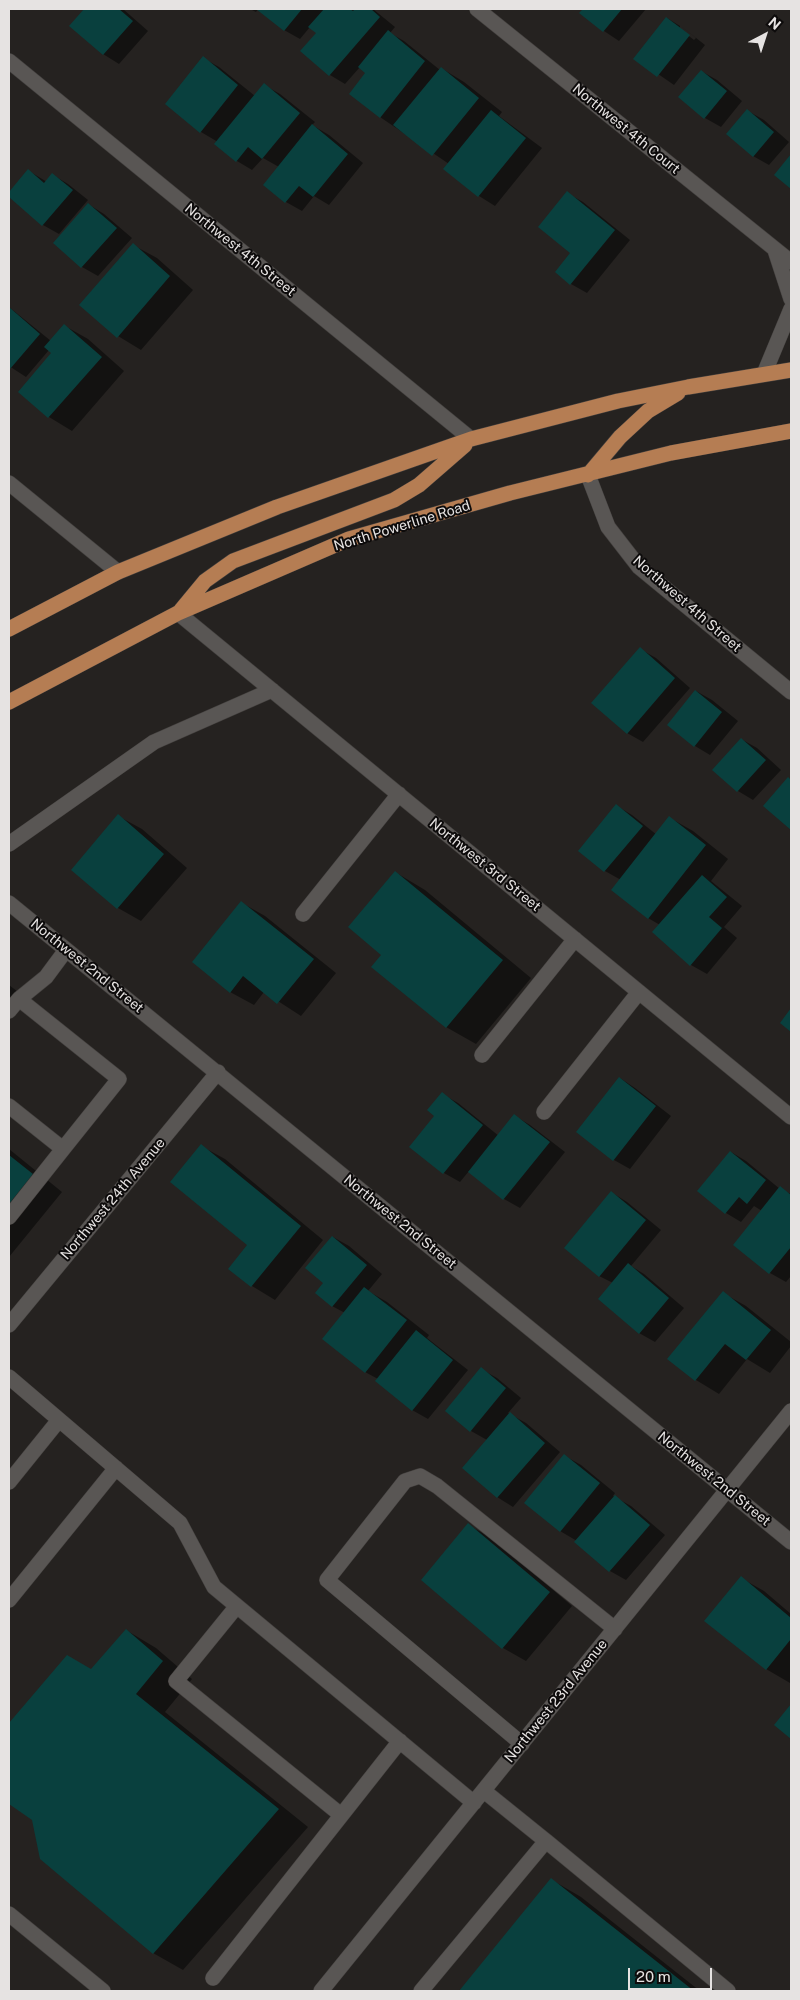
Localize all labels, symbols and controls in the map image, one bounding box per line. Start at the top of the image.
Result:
north arrow [740,10,790,60]
text: N [765,14,784,33]
street label: Northwest 4th Court [569,80,683,178]
street label: Northwest 4th Street [181,200,299,300]
street label: North Powerline Road [332,497,472,555]
street label: Northwest 4th Street [629,552,745,656]
street label: Northwest 3rd Street [426,815,544,915]
street label: Northwest 2nd Street [27,915,147,1017]
street label: Northwest 24th Avenue [57,1135,169,1263]
street label: Northwest 2nd Street [340,1171,460,1273]
street label: Northwest 2nd Street [654,1428,774,1530]
street label: Northwest 23rd Avenue [501,1636,611,1766]
scale bar [630,1958,714,1990]
text: 20 m [636,1968,671,1985]

